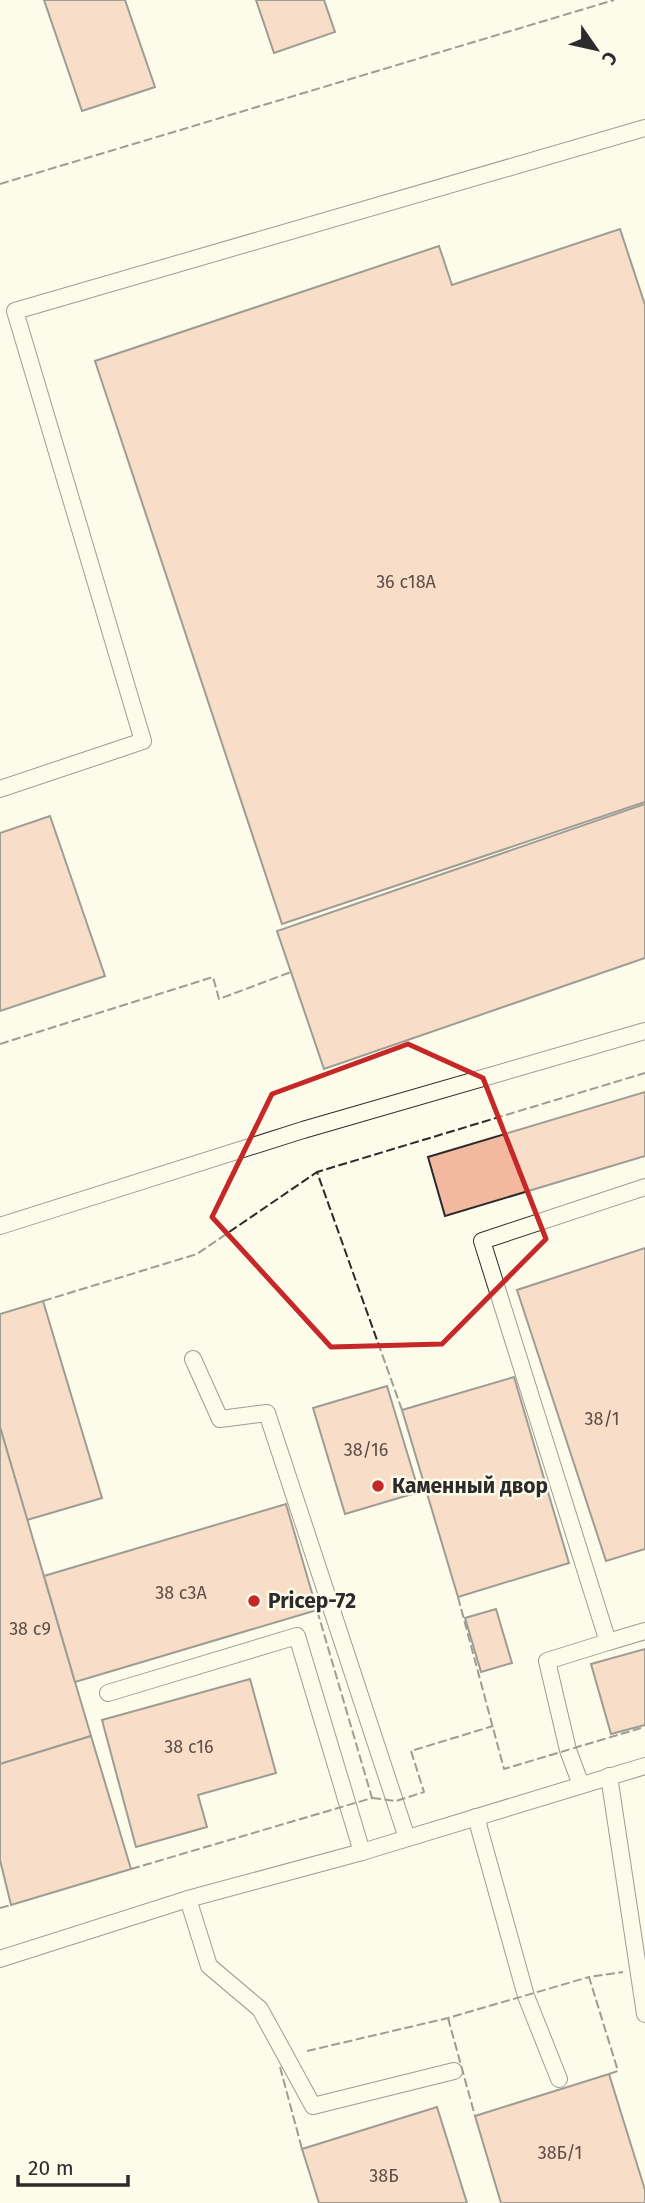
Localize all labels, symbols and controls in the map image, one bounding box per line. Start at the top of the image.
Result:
north arrow [561,14,631,84]
text: С [597,47,622,69]
house number: 36 с18А [376,571,437,593]
house number: 38/1 [585,1408,619,1430]
house number: 38/16 [344,1439,388,1461]
place label: Каменный двор [392,1473,548,1499]
marker: Каменный двор [370,1478,386,1494]
house number: 38 с3А [155,1582,207,1604]
place label: Pricep-72 [268,1588,356,1614]
marker: Pricep-72 [246,1593,262,1609]
house number: 38 с9 [9,1618,51,1640]
house number: 38 c16 [164,1736,214,1758]
house number: 38Б/1 [538,2142,582,2164]
scale bar [18,2144,128,2188]
text: 20 m [28,2155,74,2181]
house number: 38Б [369,2165,399,2187]

